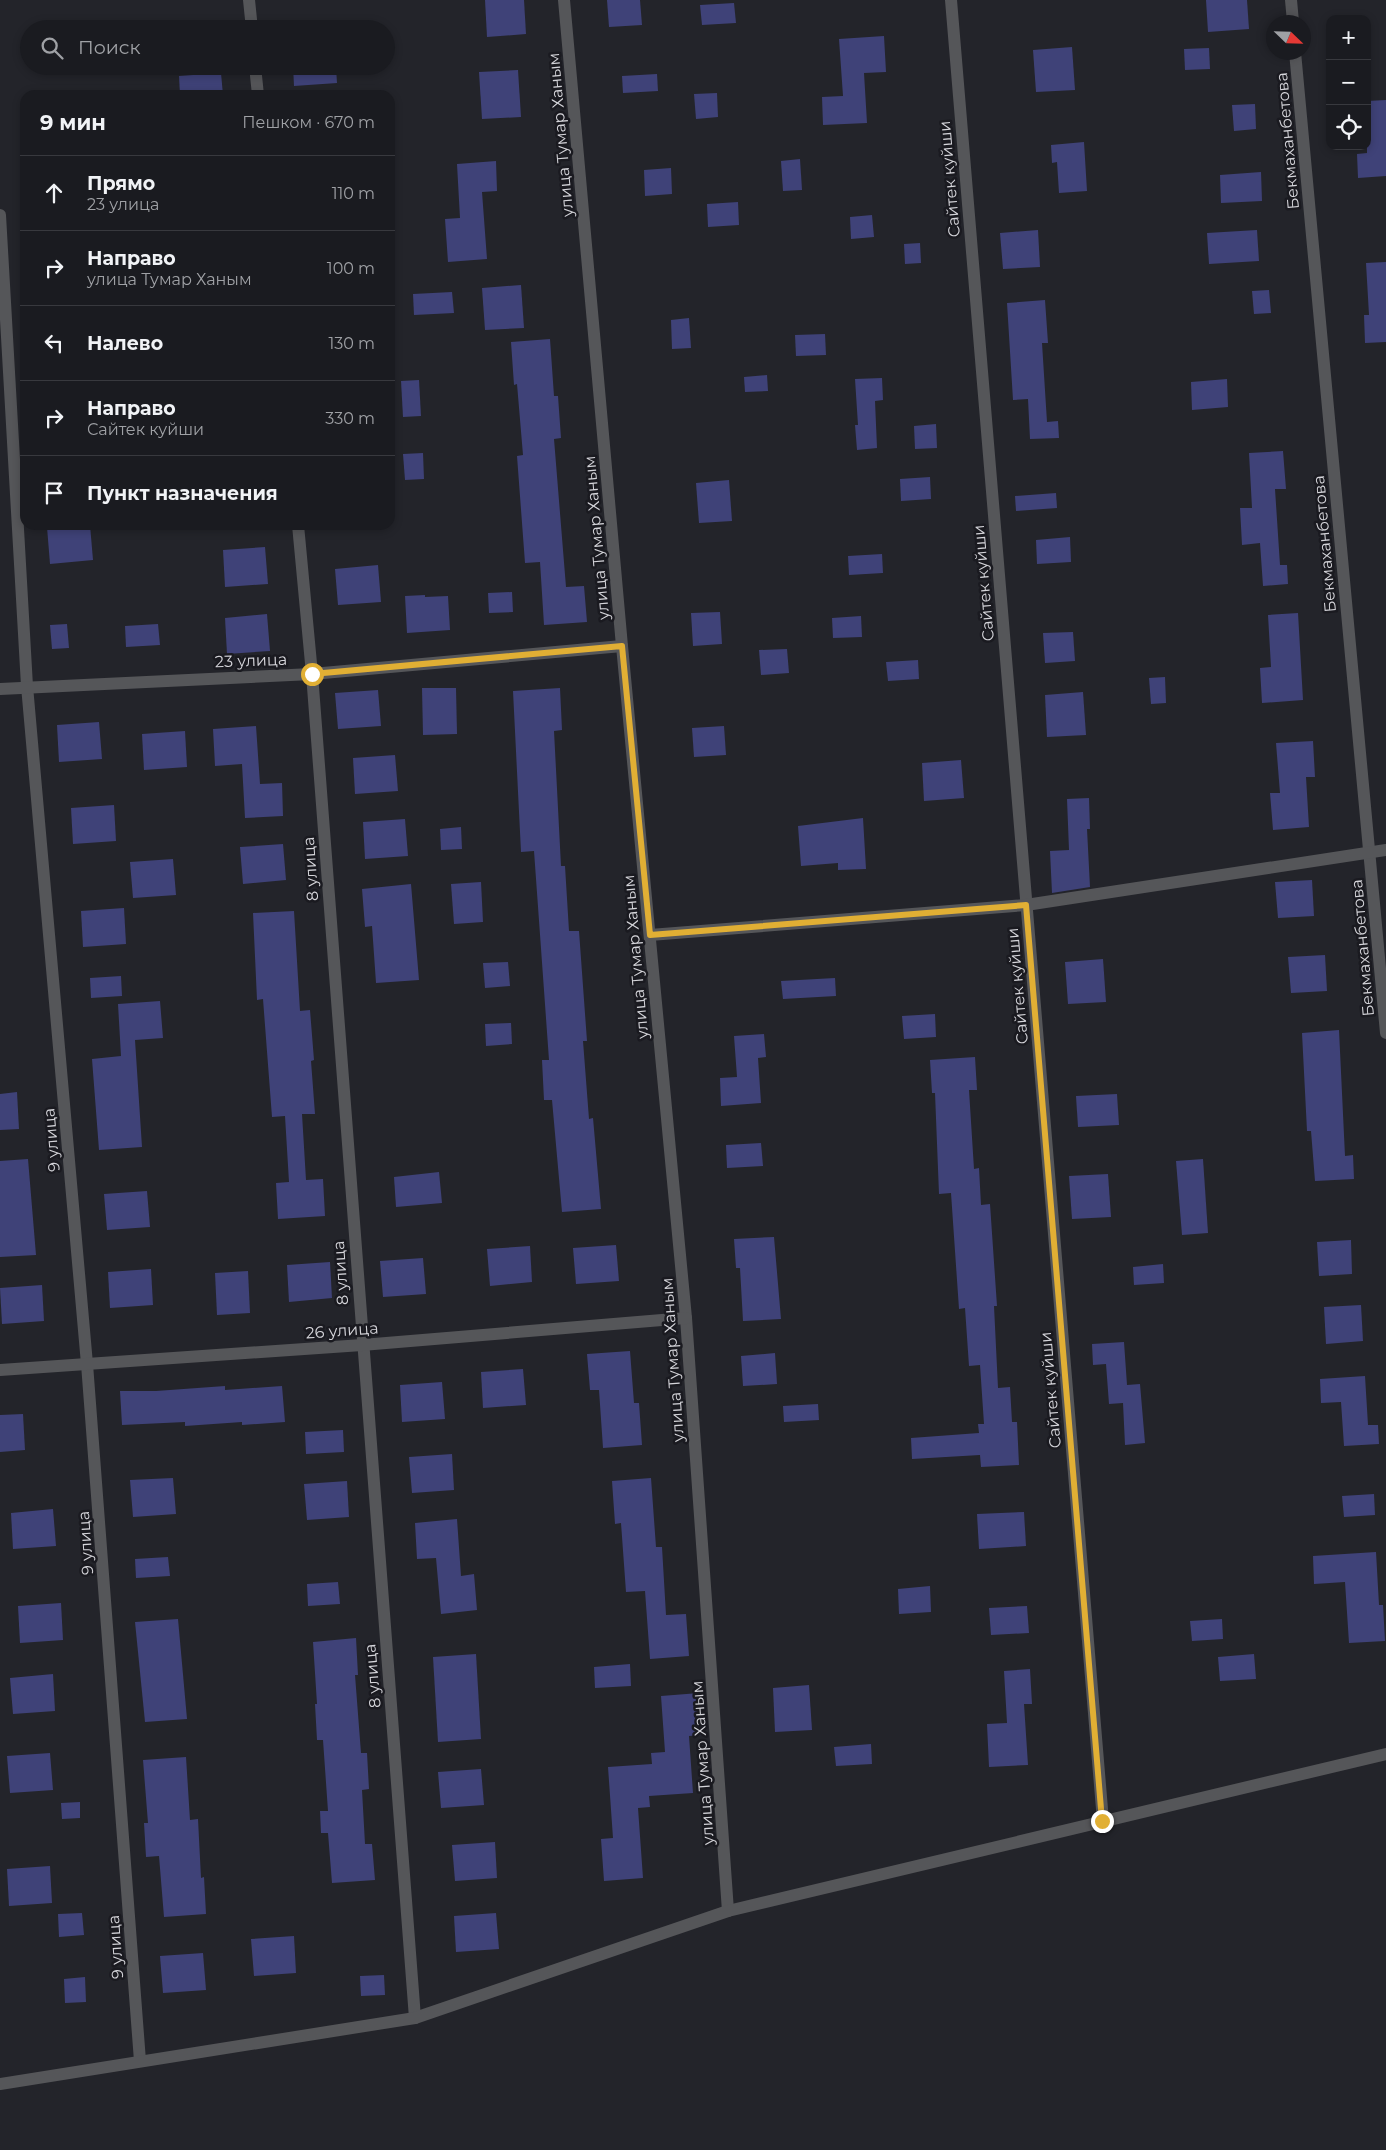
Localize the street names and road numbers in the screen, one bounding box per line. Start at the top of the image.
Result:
street label: улица Тумар Ханым [544,52,577,219]
street label: Бекмаханбетова [1272,72,1303,210]
street label: Сайтек куйши [935,120,964,238]
street label: улица Тумар Ханым [580,455,613,622]
street label: Бекмаханбетова [1309,475,1340,613]
street label: Сайтек куйши [969,524,998,642]
street label: 23 улица [215,650,287,671]
street label: 8 улица [299,836,322,902]
street label: улица Тумар Ханым [619,874,652,1041]
street label: Бекмаханбетова [1347,879,1378,1017]
street label: Сайтек куйши [1003,927,1032,1045]
street label: 9 улица [39,1107,64,1173]
street label: 8 улица [329,1240,352,1306]
street label: улица Тумар Ханым [657,1277,688,1444]
street label: 26 улица [305,1318,379,1343]
street label: Сайтек куйши [1036,1331,1065,1449]
street label: 9 улица [74,1510,97,1575]
street label: 8 улица [360,1643,385,1709]
street label: улица Тумар Ханым [687,1680,718,1847]
street label: 9 улица [104,1914,127,1979]

